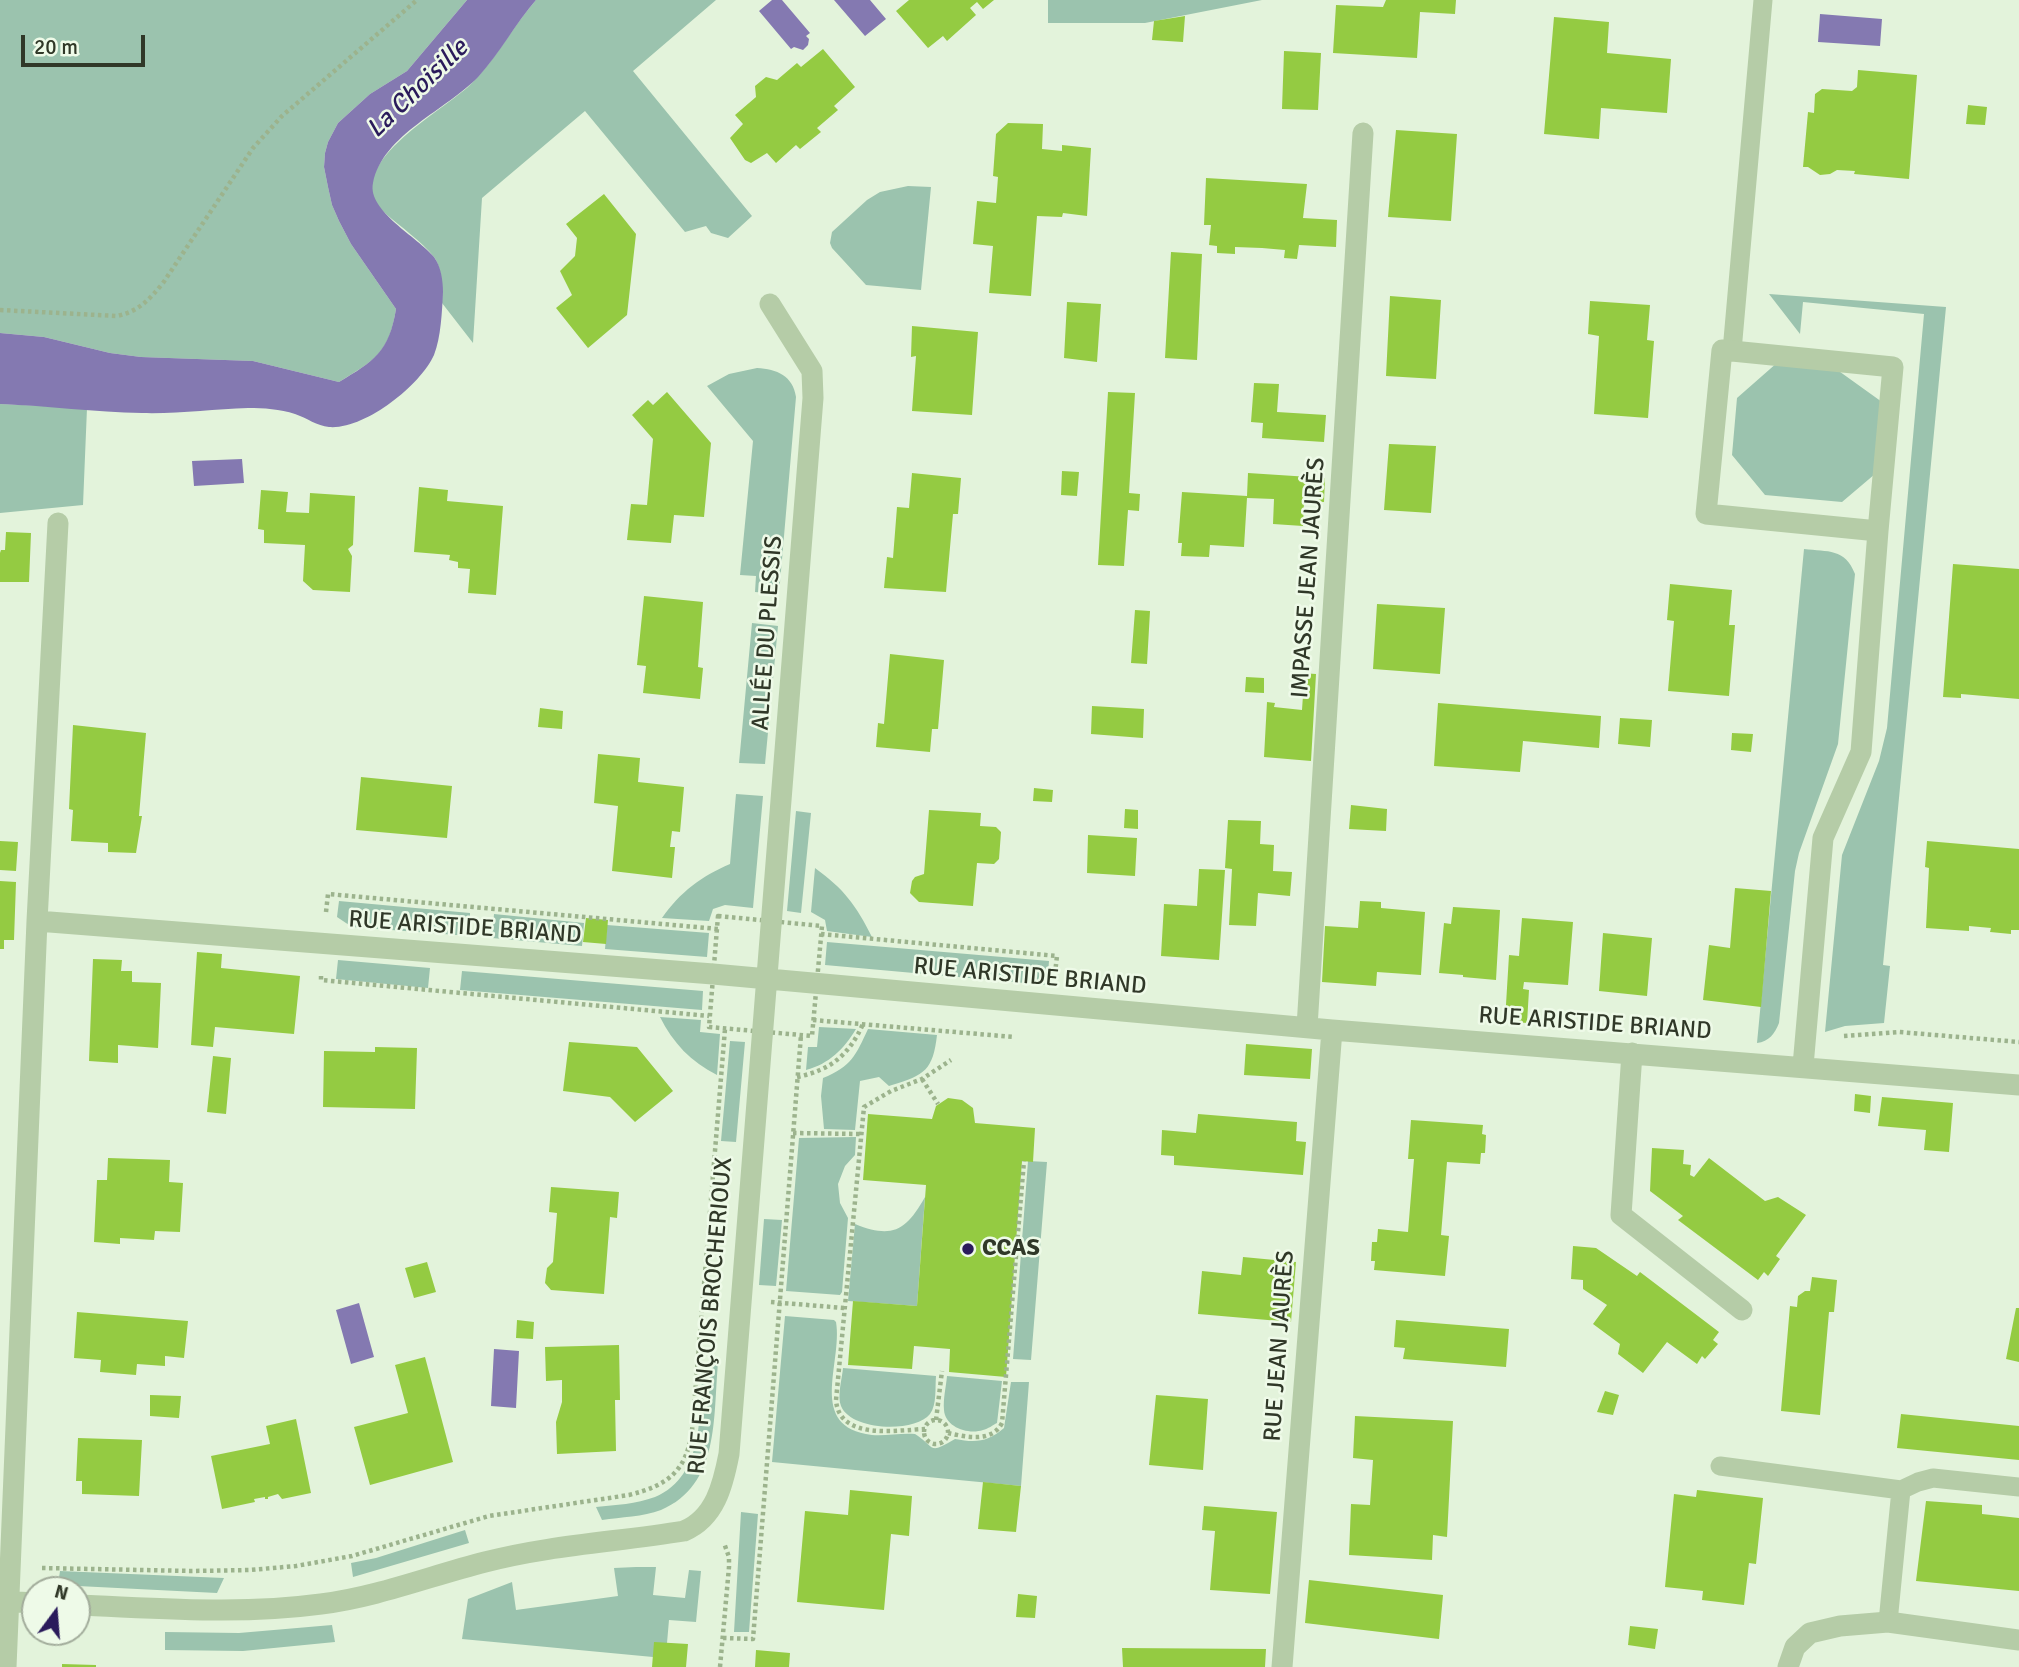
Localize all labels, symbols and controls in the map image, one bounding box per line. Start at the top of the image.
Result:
scale bar [24,21,149,65]
water label: La Choisille [361,33,475,145]
text: 20 m [34,34,78,60]
street label: IMPASSE JEAN JAURÈS [1286,457,1332,699]
street label: ALLÉE DU PLESSIS [747,535,789,731]
street label: RUE ARISTIDE BRIAND [347,905,583,951]
street label: RUE ARISTIDE BRIAND [912,952,1148,1002]
street label: RUE ARISTIDE BRIAND [1477,1001,1713,1047]
street label: RUE FRANÇOIS BROCHERIOUX [683,1156,739,1476]
place label: CCAS [982,1235,1040,1263]
marker: CCAS [960,1241,976,1257]
street label: RUE JEAN JAURÈS [1259,1249,1301,1443]
north arrow [21,1576,91,1646]
text: N [52,1579,71,1606]

